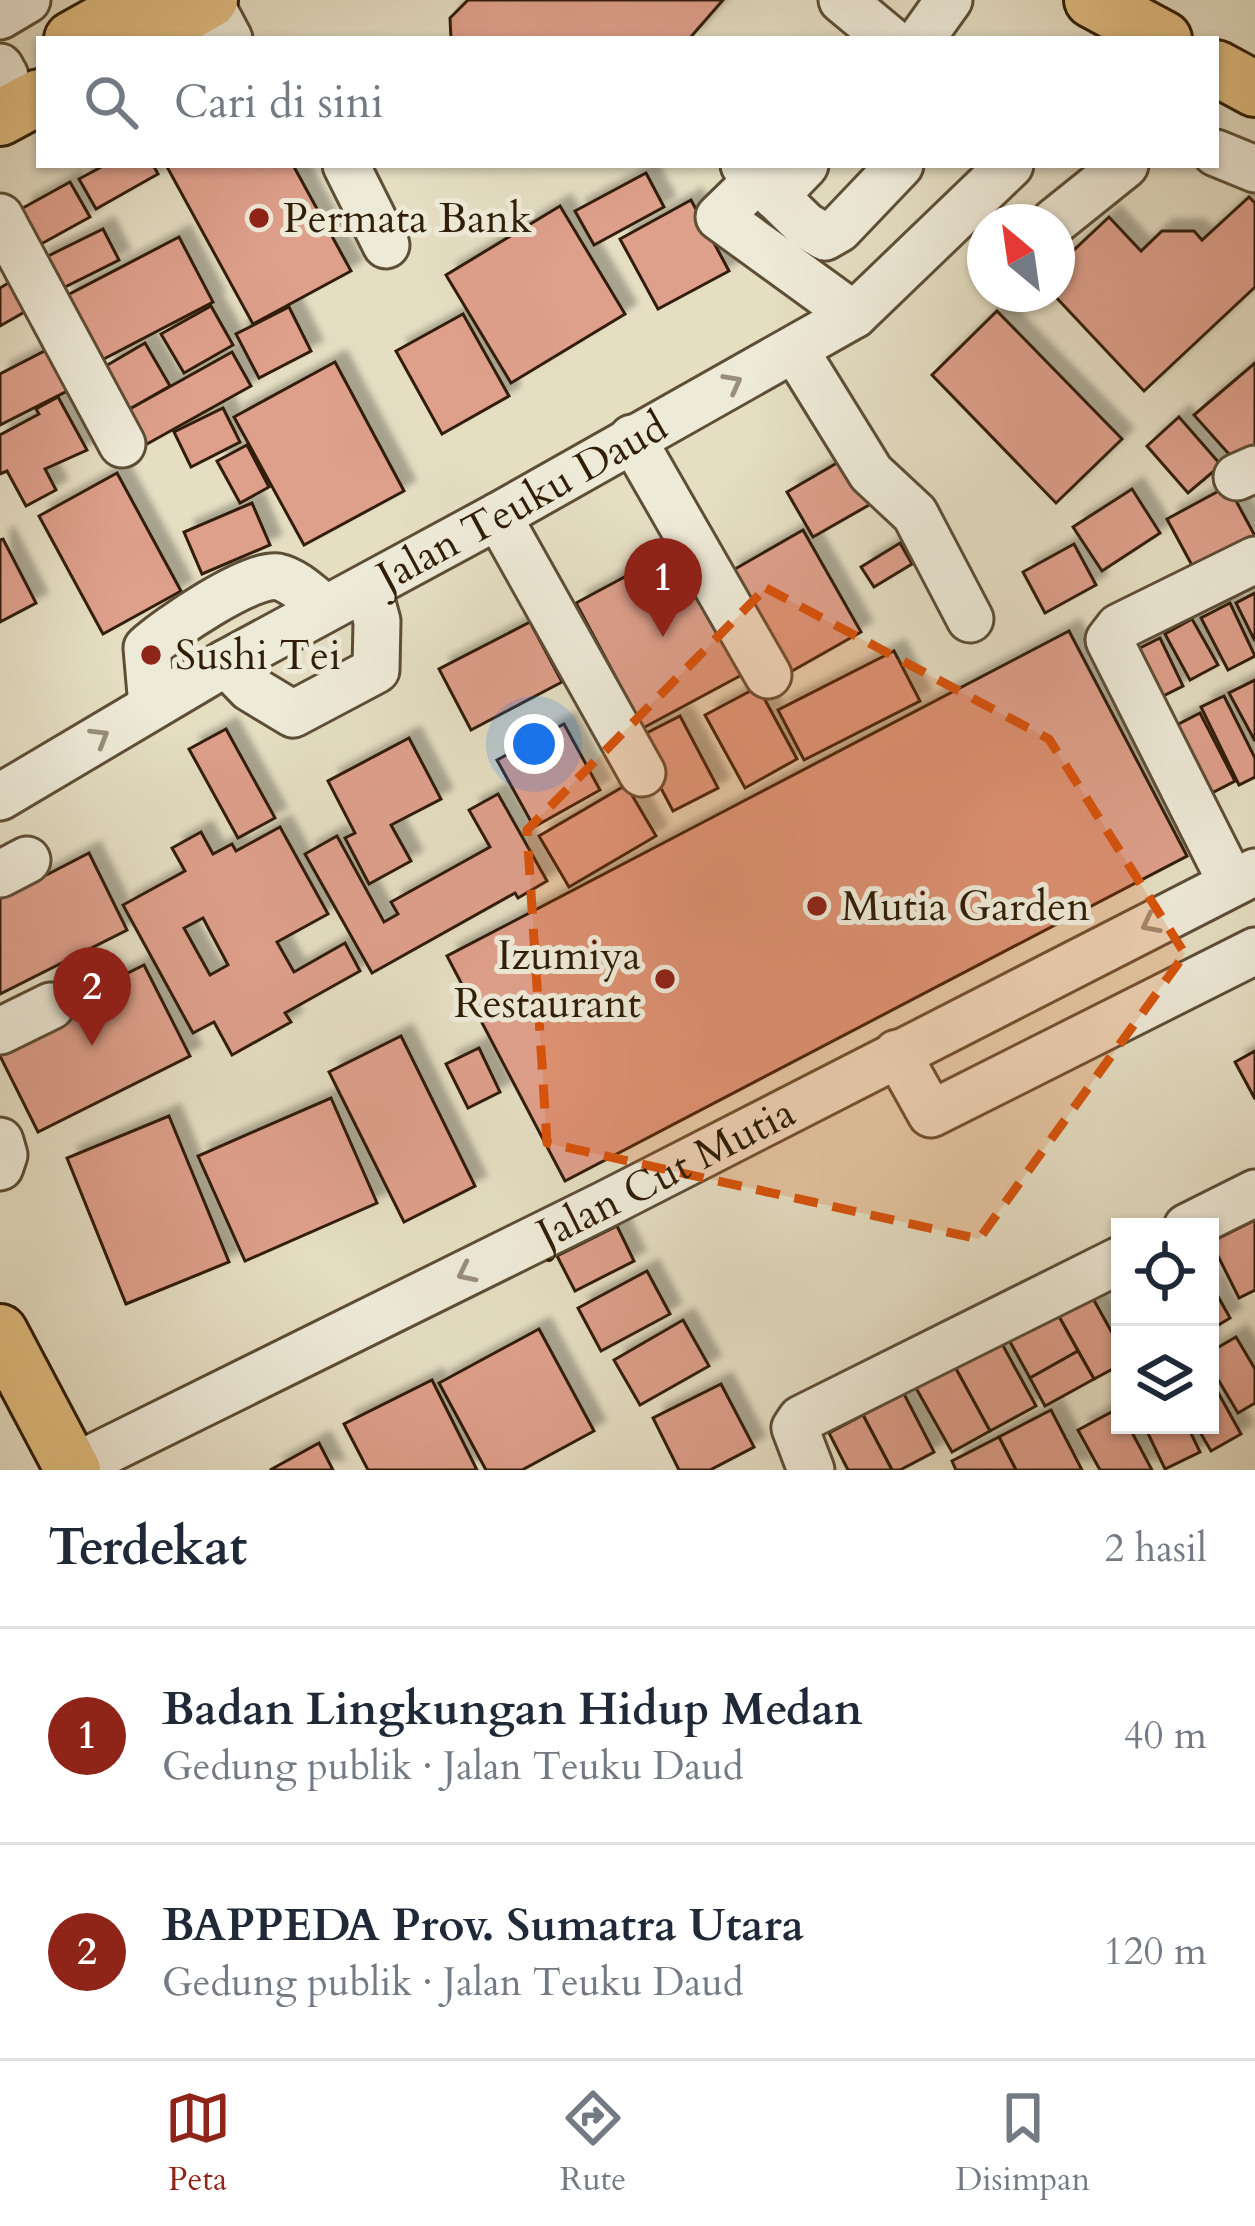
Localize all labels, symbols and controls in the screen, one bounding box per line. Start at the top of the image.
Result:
search box [36,36,1219,168]
icon: search [78,69,144,135]
text: Cari di sini [174,72,384,133]
place label: Permata Bank [283,190,532,247]
north arrow [967,204,1075,312]
marker: Permata Bank [246,205,272,231]
one-way arrow [720,374,742,397]
street label: Jalan Teuku Daud [361,398,677,608]
pin: 1 [624,538,702,637]
place label: Sushi Tei [175,627,341,684]
marker: Sushi Tei [138,642,164,668]
your location [504,714,564,774]
one-way arrow [87,729,109,751]
place label: Mutia Garden [841,878,1090,935]
marker: Mutia Garden [804,893,830,919]
one-way arrow [1141,909,1162,933]
place label: Izumiya Restaurant [454,927,641,1032]
pin: 2 [53,947,131,1046]
marker: Izumiya Restaurant [652,966,678,992]
street label: Jalan Cut Mutia [522,1084,804,1265]
map controls [1111,1218,1219,1434]
button: locate [1111,1218,1219,1326]
one-way arrow [457,1259,478,1283]
button: layers [1111,1326,1219,1434]
text: Terdekat [48,1513,247,1583]
text: 2 hasil [1104,1522,1207,1575]
text: Badan Lingkungan Hidup Medan [162,1679,863,1740]
text: 1 [77,1709,97,1762]
text: 40 m [1124,1709,1207,1762]
text: Gedung publik · Jalan Teuku Daud [162,1740,744,1793]
text: BAPPEDA Prov. Sumatra Utara [162,1895,804,1956]
text: 2 [77,1925,97,1978]
text: 120 m [1104,1925,1207,1978]
text: Gedung publik · Jalan Teuku Daud [162,1956,744,2009]
tab: Peta [165,2085,231,2202]
tab: Rute [560,2085,626,2202]
tab: Disimpan [955,2085,1090,2202]

